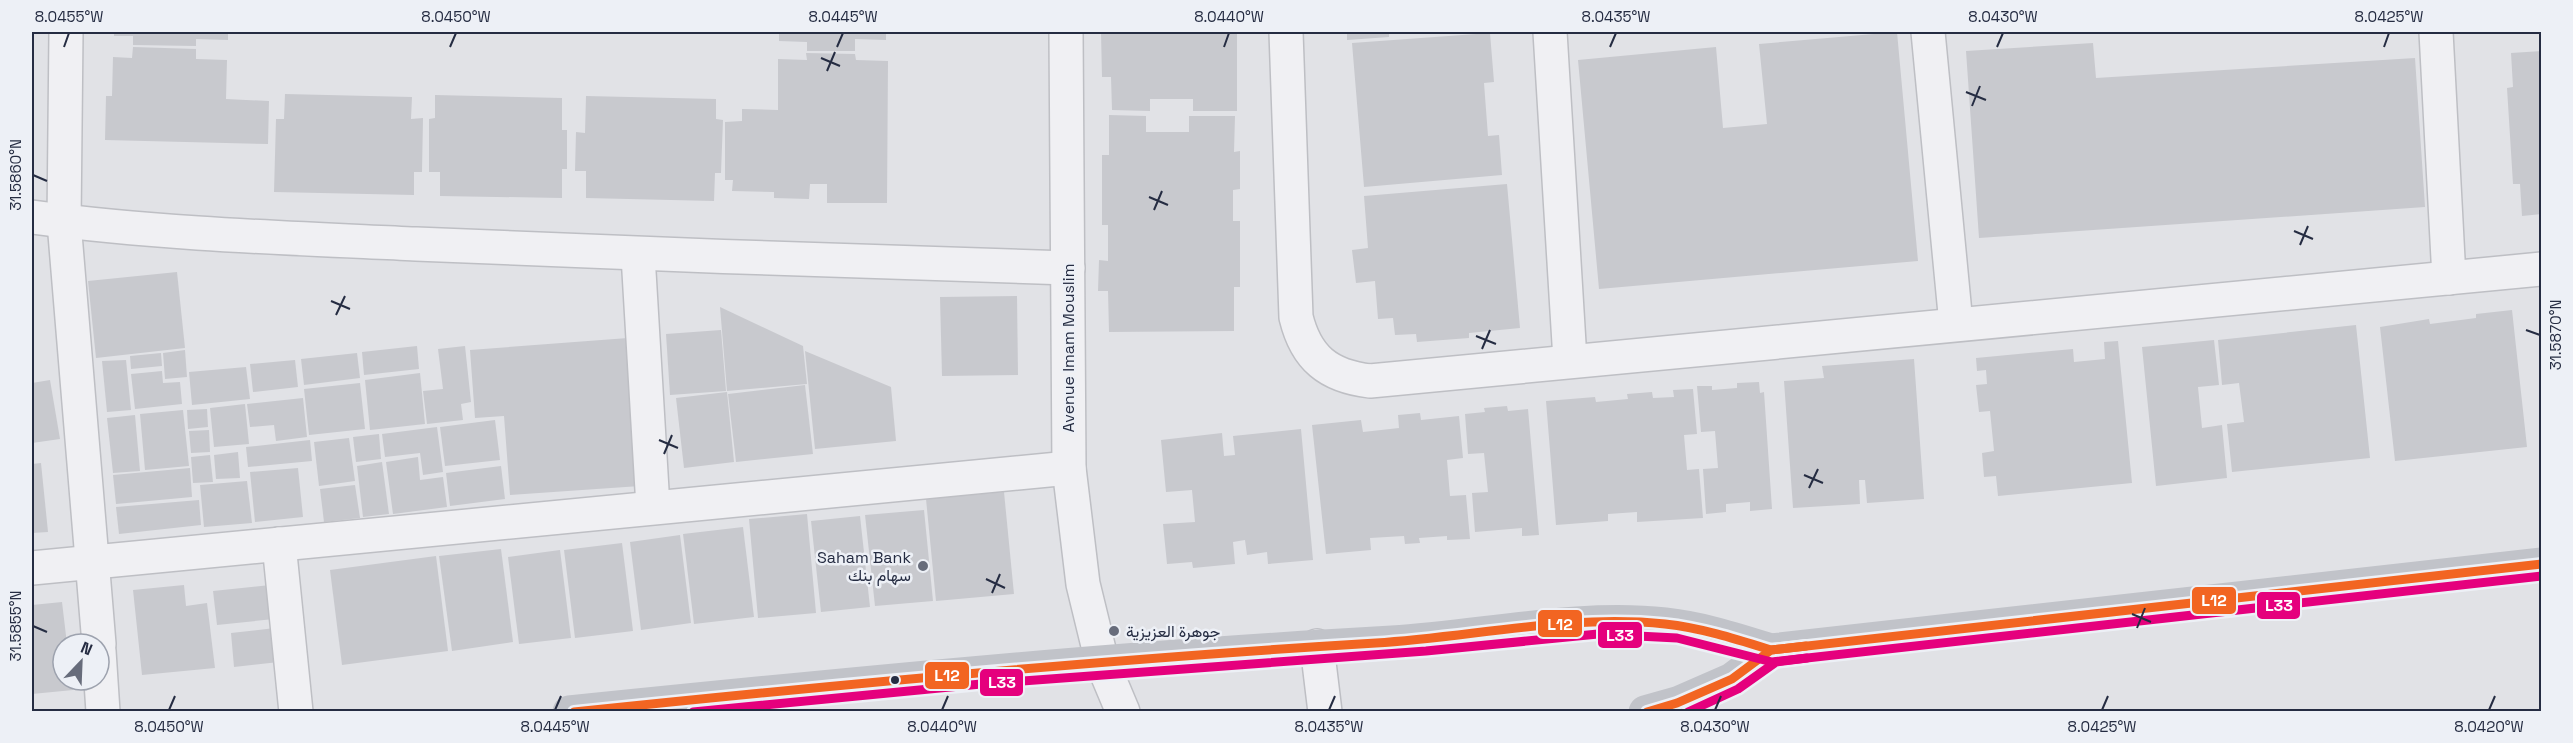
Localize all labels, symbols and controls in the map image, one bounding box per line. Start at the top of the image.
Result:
text: 8.0455°W [35,7,103,26]
text: 8.0450°W [421,7,491,26]
text: 8.0445°W [808,7,878,26]
text: 8.0440°W [1194,7,1264,26]
text: 8.0435°W [1582,7,1650,26]
text: 8.0430°W [1968,7,2038,26]
text: 8.0425°W [2355,7,2423,26]
text: 31.5860°N [6,139,25,211]
street label: Avenue Imam Mouslim [1058,264,1079,432]
text: 31.5870°N [2546,300,2565,370]
place label: Saham Bank سهام بنك [817,547,911,586]
marker: Saham Bank سهام بنك [916,559,930,573]
line badge: L12 [2191,586,2237,615]
text: L12 [2201,590,2227,611]
text: 31.5855°N [6,591,25,661]
line badge: L33 [2256,591,2301,620]
text: L33 [2265,595,2293,616]
line badge: L12 [1537,609,1583,638]
text: L12 [1547,614,1573,635]
place label: جوهرة العزيزية [1126,621,1220,642]
line badge: L33 [1597,621,1643,649]
marker: جوهرة العزيزية [1107,624,1121,638]
text: L33 [1606,625,1634,646]
north arrow [51,632,111,692]
text: N [78,637,96,660]
line badge: L12 [924,661,970,690]
text: L12 [934,665,960,686]
line badge: L33 [979,668,1024,697]
text: L33 [988,672,1016,693]
unlabelled marker [889,674,901,686]
text: 8.0450°W [134,717,204,736]
text: 8.0445°W [520,717,590,736]
text: 8.0440°W [907,717,977,736]
text: 8.0435°W [1295,717,1363,736]
text: 8.0430°W [1680,717,1750,736]
text: 8.0425°W [2068,717,2136,736]
text: 8.0420°W [2454,717,2524,736]

